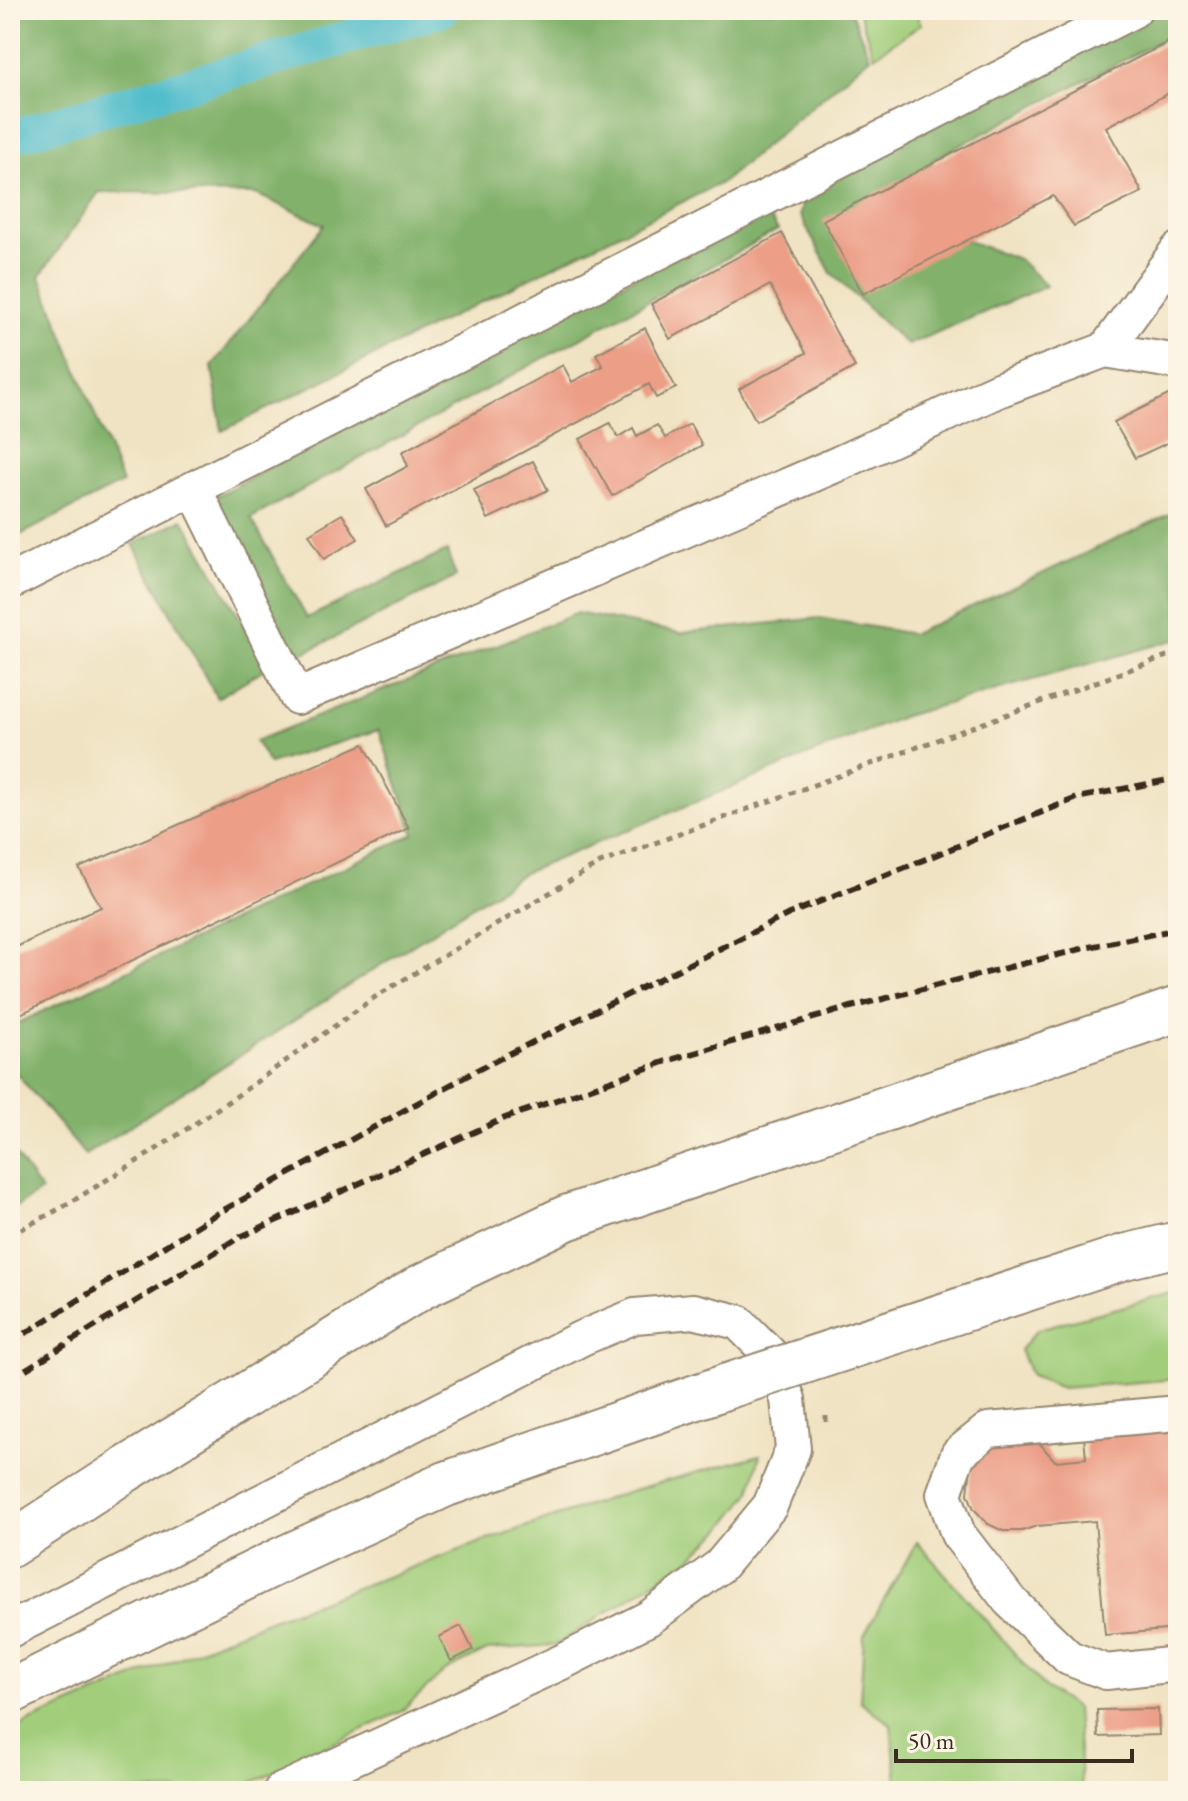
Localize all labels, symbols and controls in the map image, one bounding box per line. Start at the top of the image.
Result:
scale bar [896,1713,1132,1763]
text: 50 m [908,1725,955,1756]

